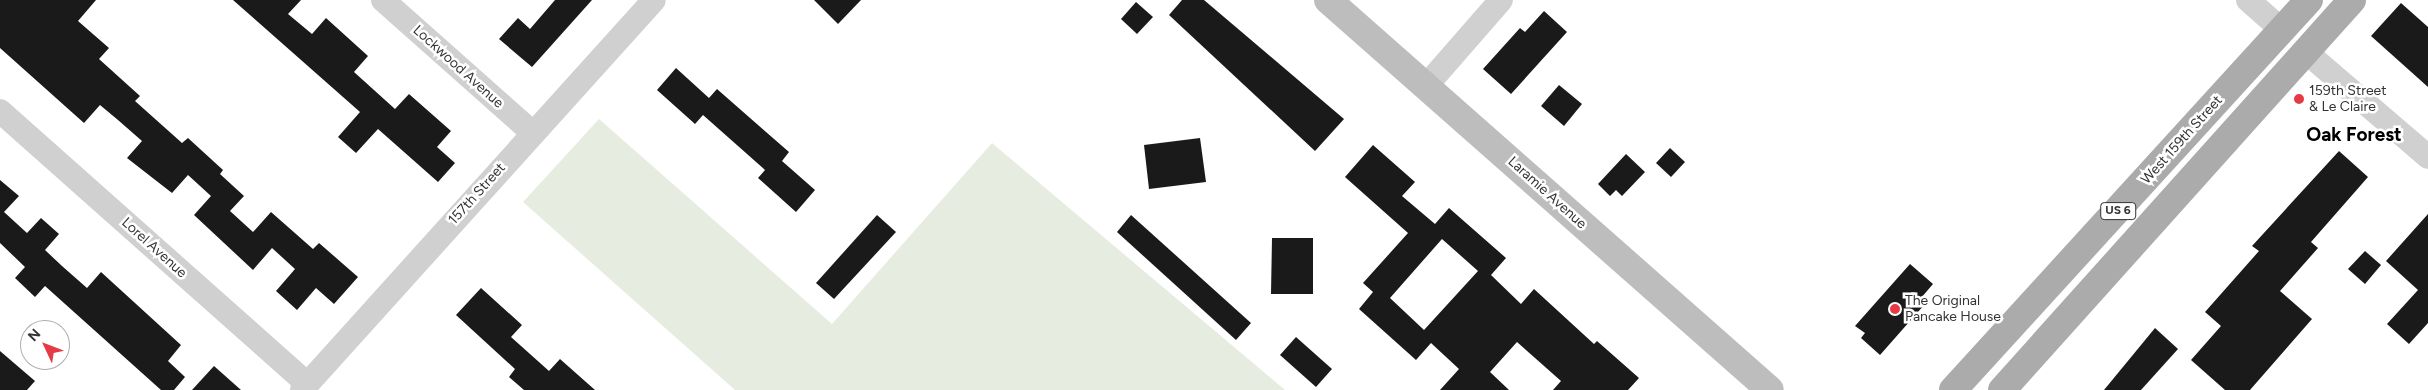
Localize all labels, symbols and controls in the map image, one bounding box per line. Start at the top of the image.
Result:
street label: Lockwood Avenue [409,22,507,112]
place label: 159th Street & Le Claire [2309,83,2387,115]
street label: West 159th Street [2138,92,2226,188]
marker: 159th Street & Le Claire [2293,93,2305,105]
district label: Oak Forest [2306,124,2402,146]
street label: Laramie Avenue [1504,153,1590,233]
street label: 157th Street [445,160,509,228]
road number: US 6 [2099,202,2137,220]
street label: Lorel Avenue [118,214,190,282]
place label: The Original Pancake House [1905,293,2001,326]
marker: The Original Pancake House [1889,303,1901,315]
north arrow [20,320,70,370]
text: N [24,325,44,345]

